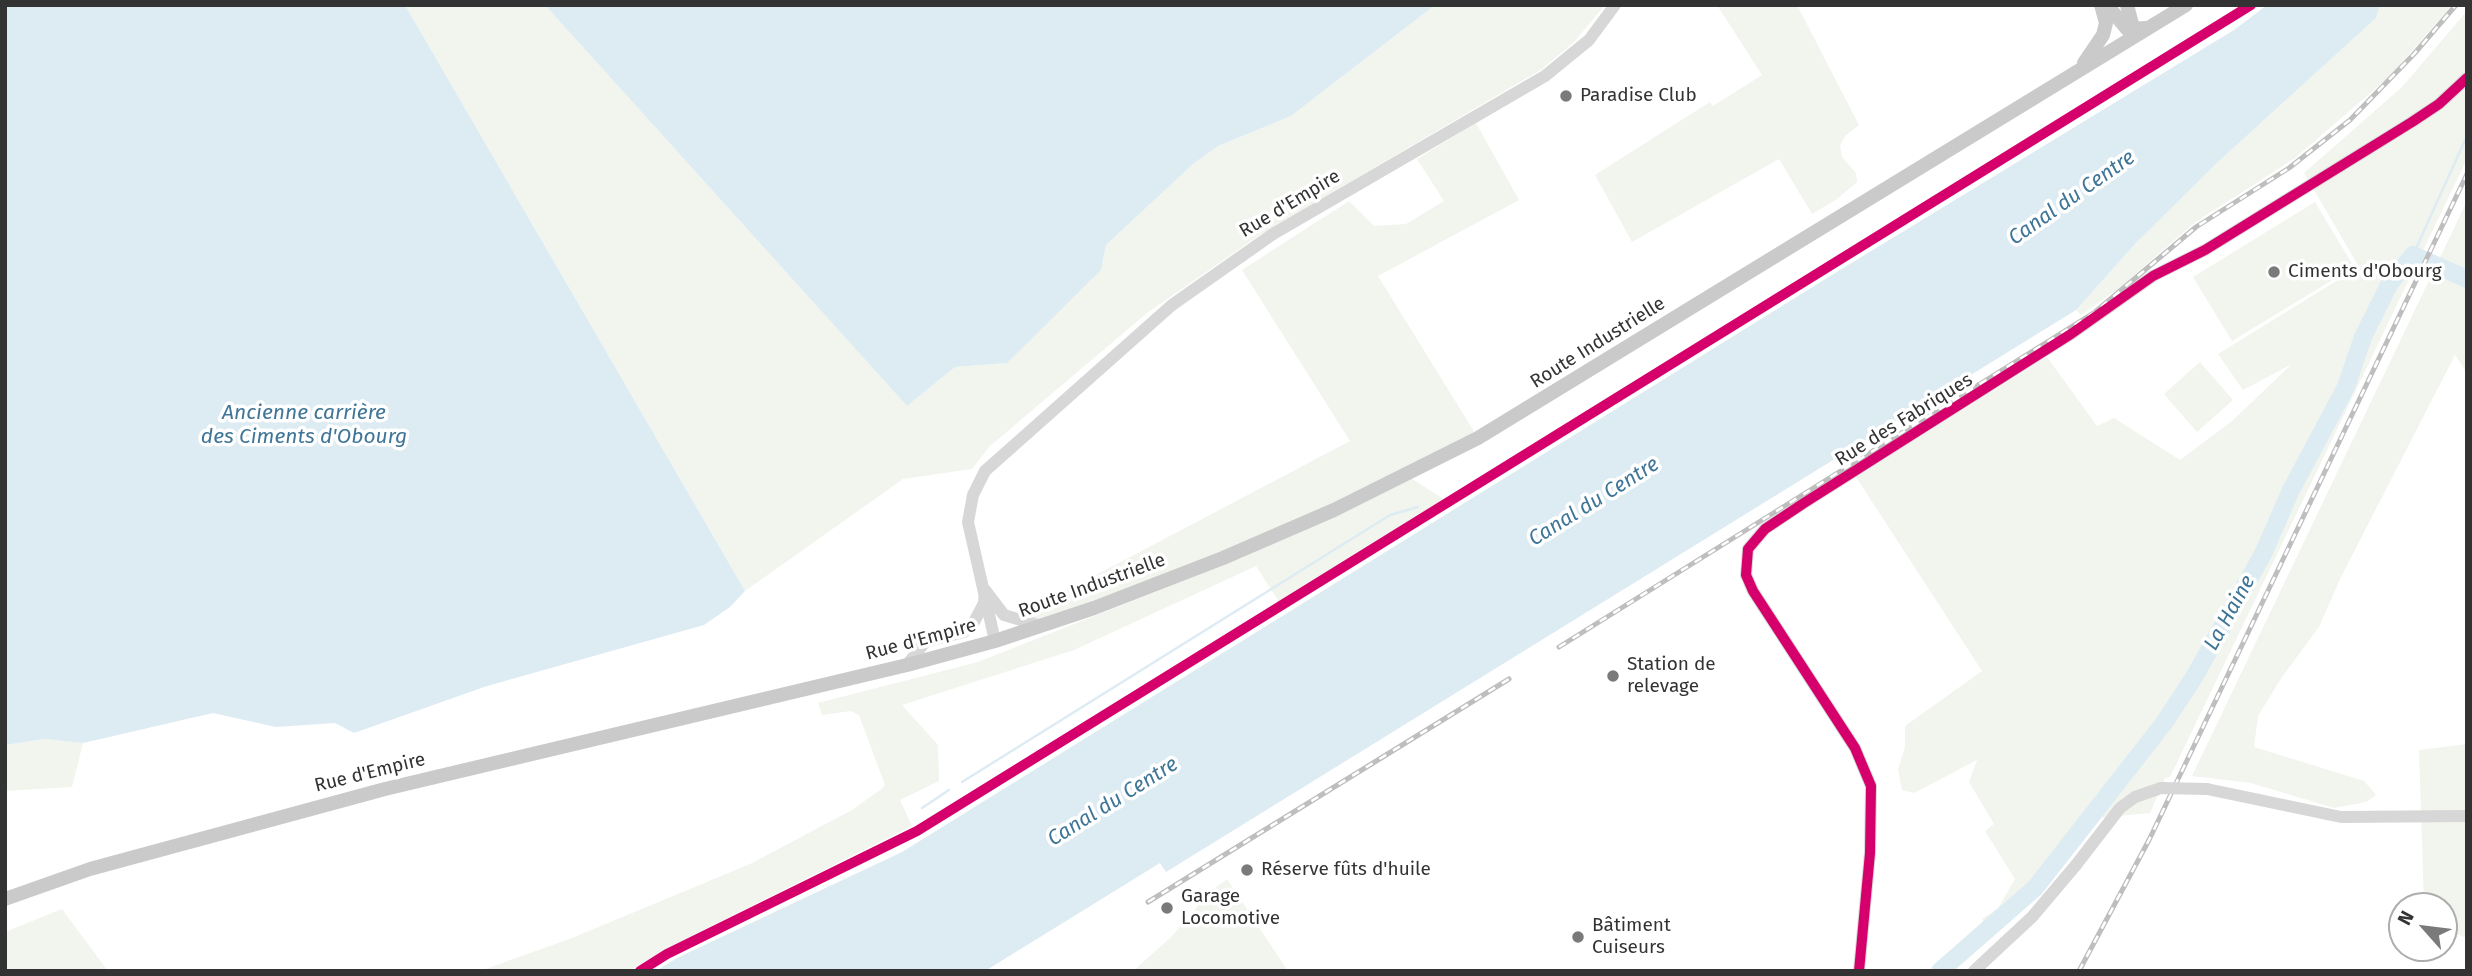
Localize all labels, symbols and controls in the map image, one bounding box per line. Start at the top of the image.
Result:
place label: Paradise Club [1580,85,1697,107]
marker: Paradise Club [1558,88,1574,104]
water label: Canal du Centre [2004,145,2140,251]
street label: Rue d'Empire [1235,165,1345,243]
place label: Ciments d'Obourg [2288,261,2442,283]
marker: Ciments d'Obourg [2266,264,2282,280]
street label: Route Industrielle [1526,292,1670,394]
street label: Rue des Fabriques [1831,369,1977,471]
water label: Ancienne carrière des Ciments d'Obourg [201,400,407,450]
water label: Canal du Centre [1524,452,1664,552]
street label: Route Industrielle [1015,549,1169,623]
water label: La Haine [2199,571,2261,655]
street label: Rue d'Empire [863,614,979,666]
place label: Station de relevage [1627,654,1716,698]
marker: Station de relevage [1605,668,1621,684]
street label: Rue d'Empire [312,748,428,798]
water label: Canal du Centre [1043,752,1183,852]
place label: Réserve fûts d'huile [1261,859,1431,881]
marker: Réserve fûts d'huile [1239,862,1255,878]
place label: Garage Locomotive [1181,886,1280,930]
north arrow [2388,892,2458,962]
marker: Garage Locomotive [1159,900,1175,916]
text: N [2393,907,2419,929]
place label: Bâtiment Cuiseurs [1592,915,1671,959]
marker: Bâtiment Cuiseurs [1570,929,1586,945]

